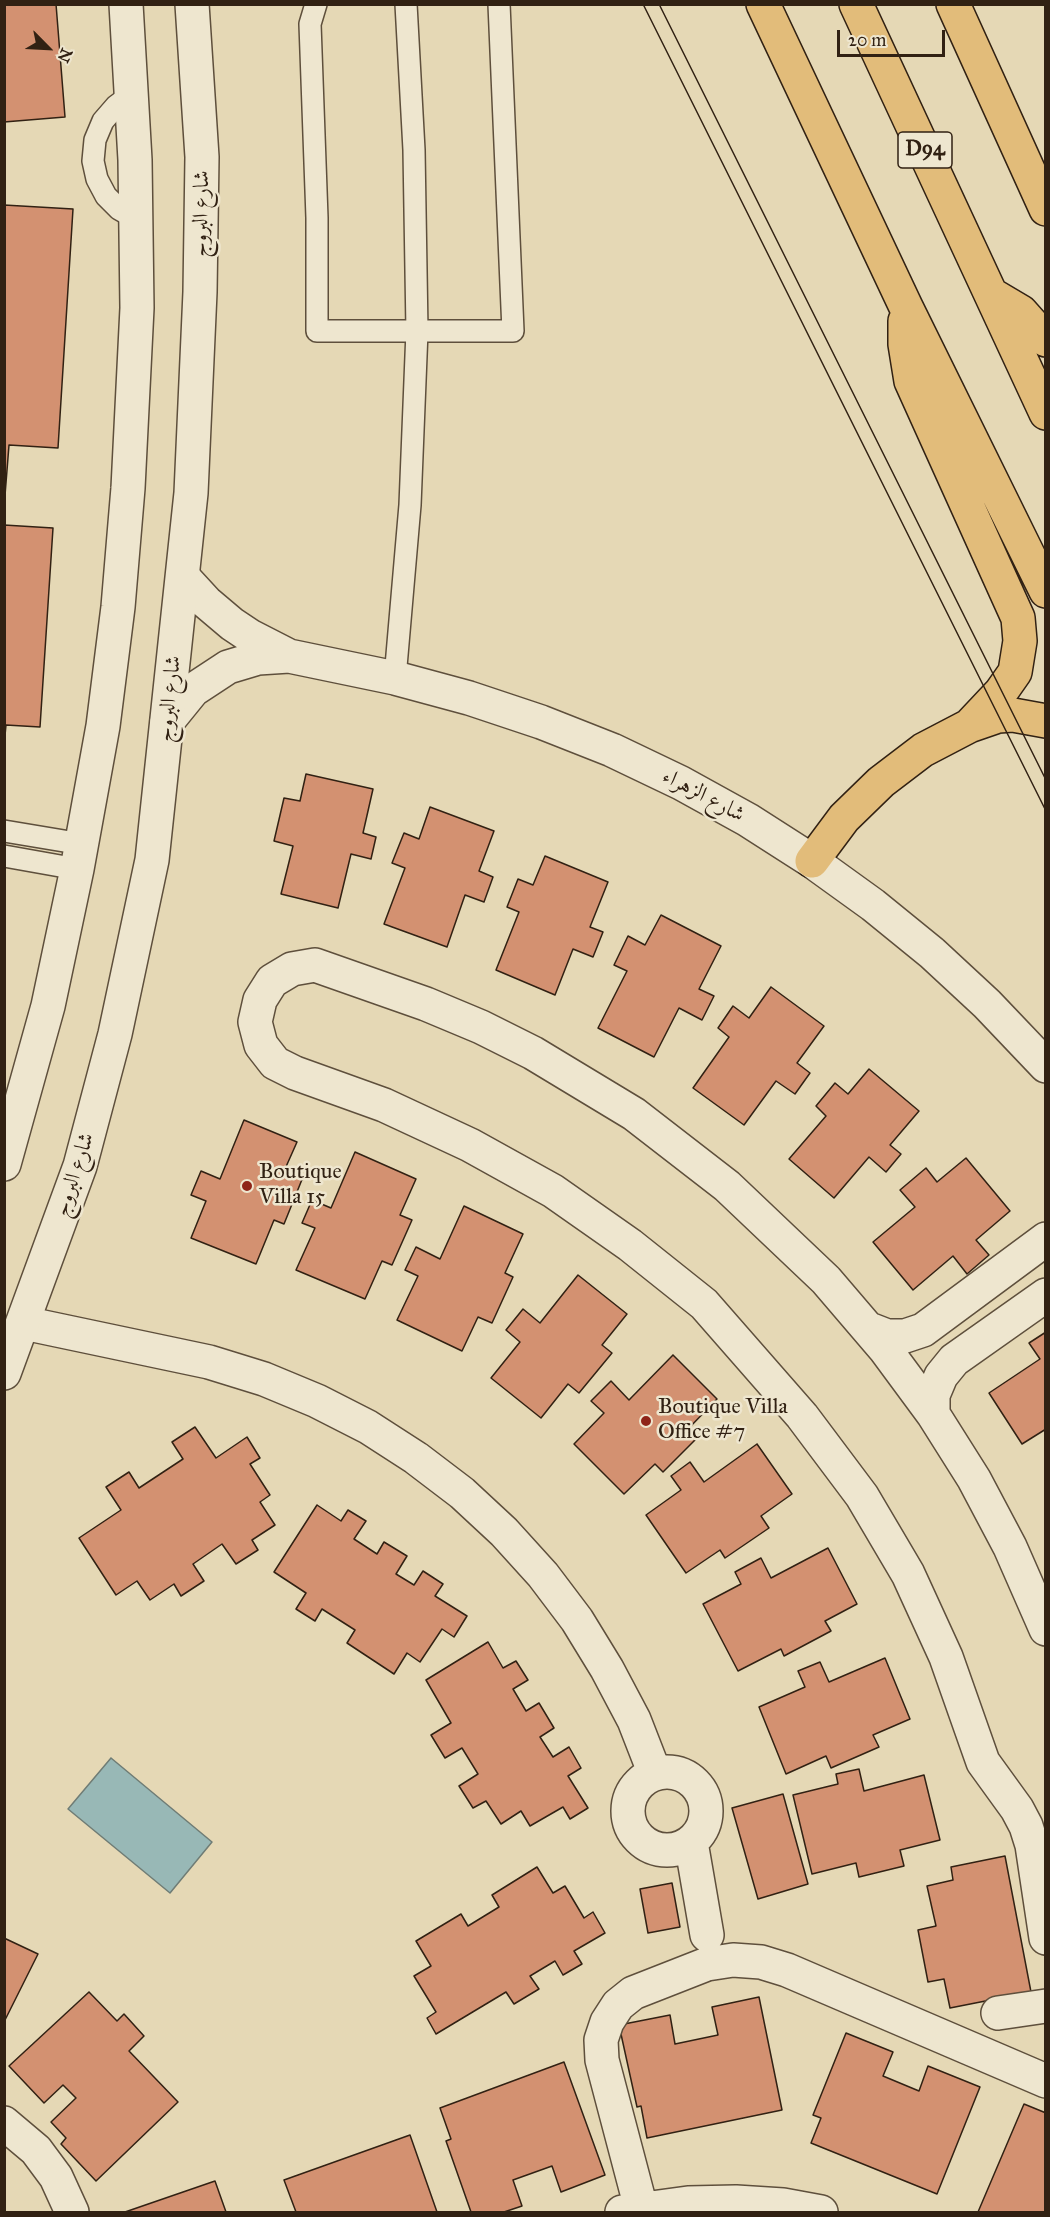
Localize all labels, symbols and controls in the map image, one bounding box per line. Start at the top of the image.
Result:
north arrow [18,18,78,78]
scale bar [840,18,948,56]
text: 20 m [848,29,886,51]
text: N [53,45,76,66]
road number: D94 [898,132,952,168]
street label: شارع البروج [188,170,216,258]
street label: شارع البروج [152,654,188,744]
street label: شارع الزهراء [657,763,749,829]
street label: شارع البروج [49,1130,101,1220]
place label: Boutique Villa 15 [259,1160,342,1212]
marker: Boutique Villa 15 [240,1179,254,1193]
place label: Boutique Villa Office #7 [658,1395,788,1446]
marker: Boutique Villa Office #7 [639,1414,653,1428]

